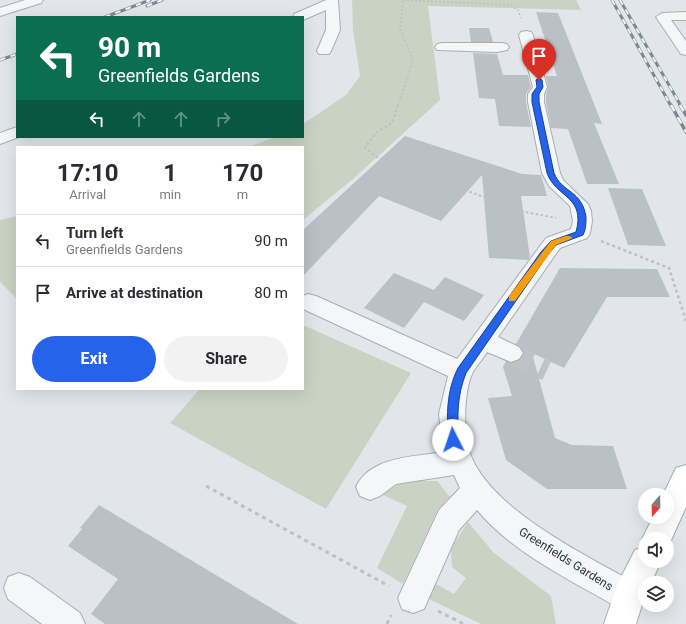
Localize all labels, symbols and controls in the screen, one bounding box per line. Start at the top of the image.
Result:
text: 90 m [98,31,161,64]
icon: left [32,32,84,84]
pin [522,39,556,80]
icon: arrive [528,45,550,67]
text: Greenfields Gardens [98,65,260,86]
icon: left [86,108,108,130]
icon: ahead [128,108,150,130]
icon: ahead [170,108,192,130]
icon: right [212,108,234,130]
text: 17:10 [57,159,119,187]
text: 1 [163,159,177,187]
text: 170 [222,159,263,187]
text: Arrival [69,187,106,202]
text: min [159,187,181,202]
text: m [237,187,248,202]
text: Turn left [66,224,123,242]
icon: left [32,230,54,252]
text: 90 m [254,232,288,250]
text: Greenfields Gardens [66,242,183,257]
icon: arrive [32,282,54,304]
text: Arrive at destination [66,284,203,302]
text: 80 m [254,284,288,302]
button: Exit [32,336,156,382]
button: Share [164,336,288,382]
position arrow [432,419,474,461]
north arrow [638,488,674,524]
map controls [638,488,674,612]
street label: Greenfields Gardens [517,524,615,594]
button: sound [638,532,674,568]
button: layers [638,576,674,612]

